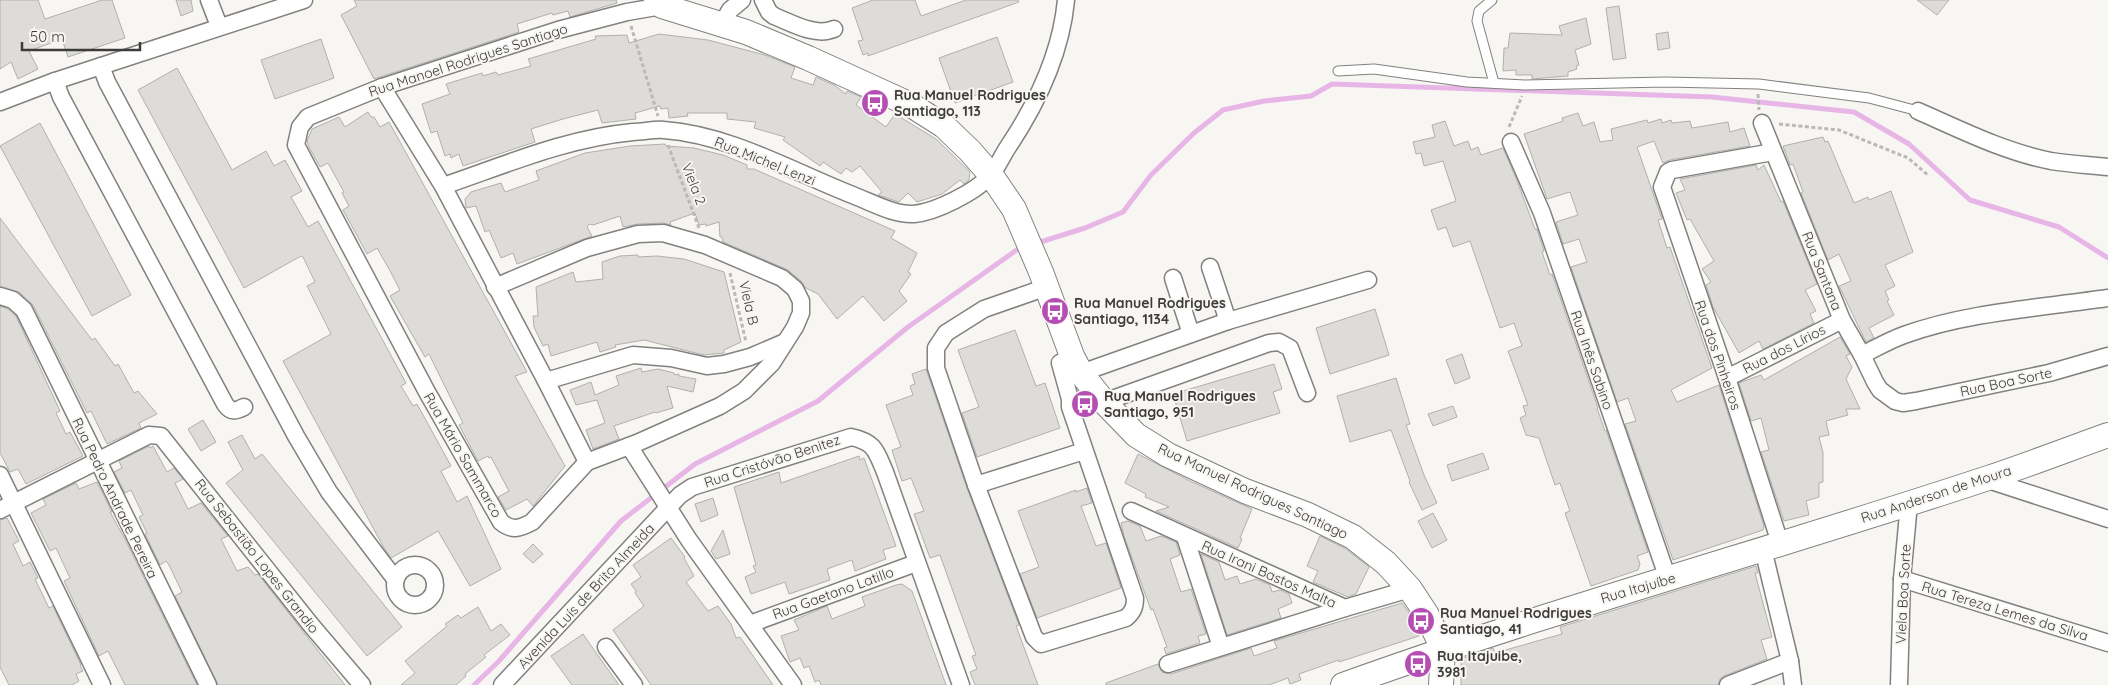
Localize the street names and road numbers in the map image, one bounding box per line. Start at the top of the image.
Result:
street label: Rua Manoel Rodrigues Santiago [366,19,570,101]
street label: Rua Michel Lenzi [712,133,818,189]
street label: Viela 2 [678,160,710,208]
street label: Rua Santana [1798,229,1846,313]
street label: Viela B [735,279,763,327]
street label: Rua dos Pinheiros [1691,298,1745,412]
street label: Rua Inês Sabino [1567,308,1617,412]
street label: Rua dos Lírios [1740,320,1828,378]
street label: Rua Boa Sorte [1958,363,2054,401]
street label: Rua Mário Sammarco [420,389,506,521]
street label: Rua Pedro Andrade Pereira [68,415,162,581]
street label: Rua Cristóvão Benitez [702,430,843,492]
street label: Rua Manuel Rodrigues Santiago [1155,439,1351,543]
street label: Rua Anderson de Moura [1858,461,2014,527]
street label: Rua Sebastião Lopes Grandio [191,475,323,637]
street label: Avenida Luís de Brito Almeida [514,520,658,672]
street label: Rua Irani Bastos Malta [1199,536,1339,612]
street label: Viela Boa Sorte [1891,544,1915,644]
street label: Rua Gaetano Latillo [770,563,896,623]
street label: Rua Itajuíbe [1598,569,1678,607]
street label: Rua Tereza Lemes da Silva [1920,577,2090,645]

